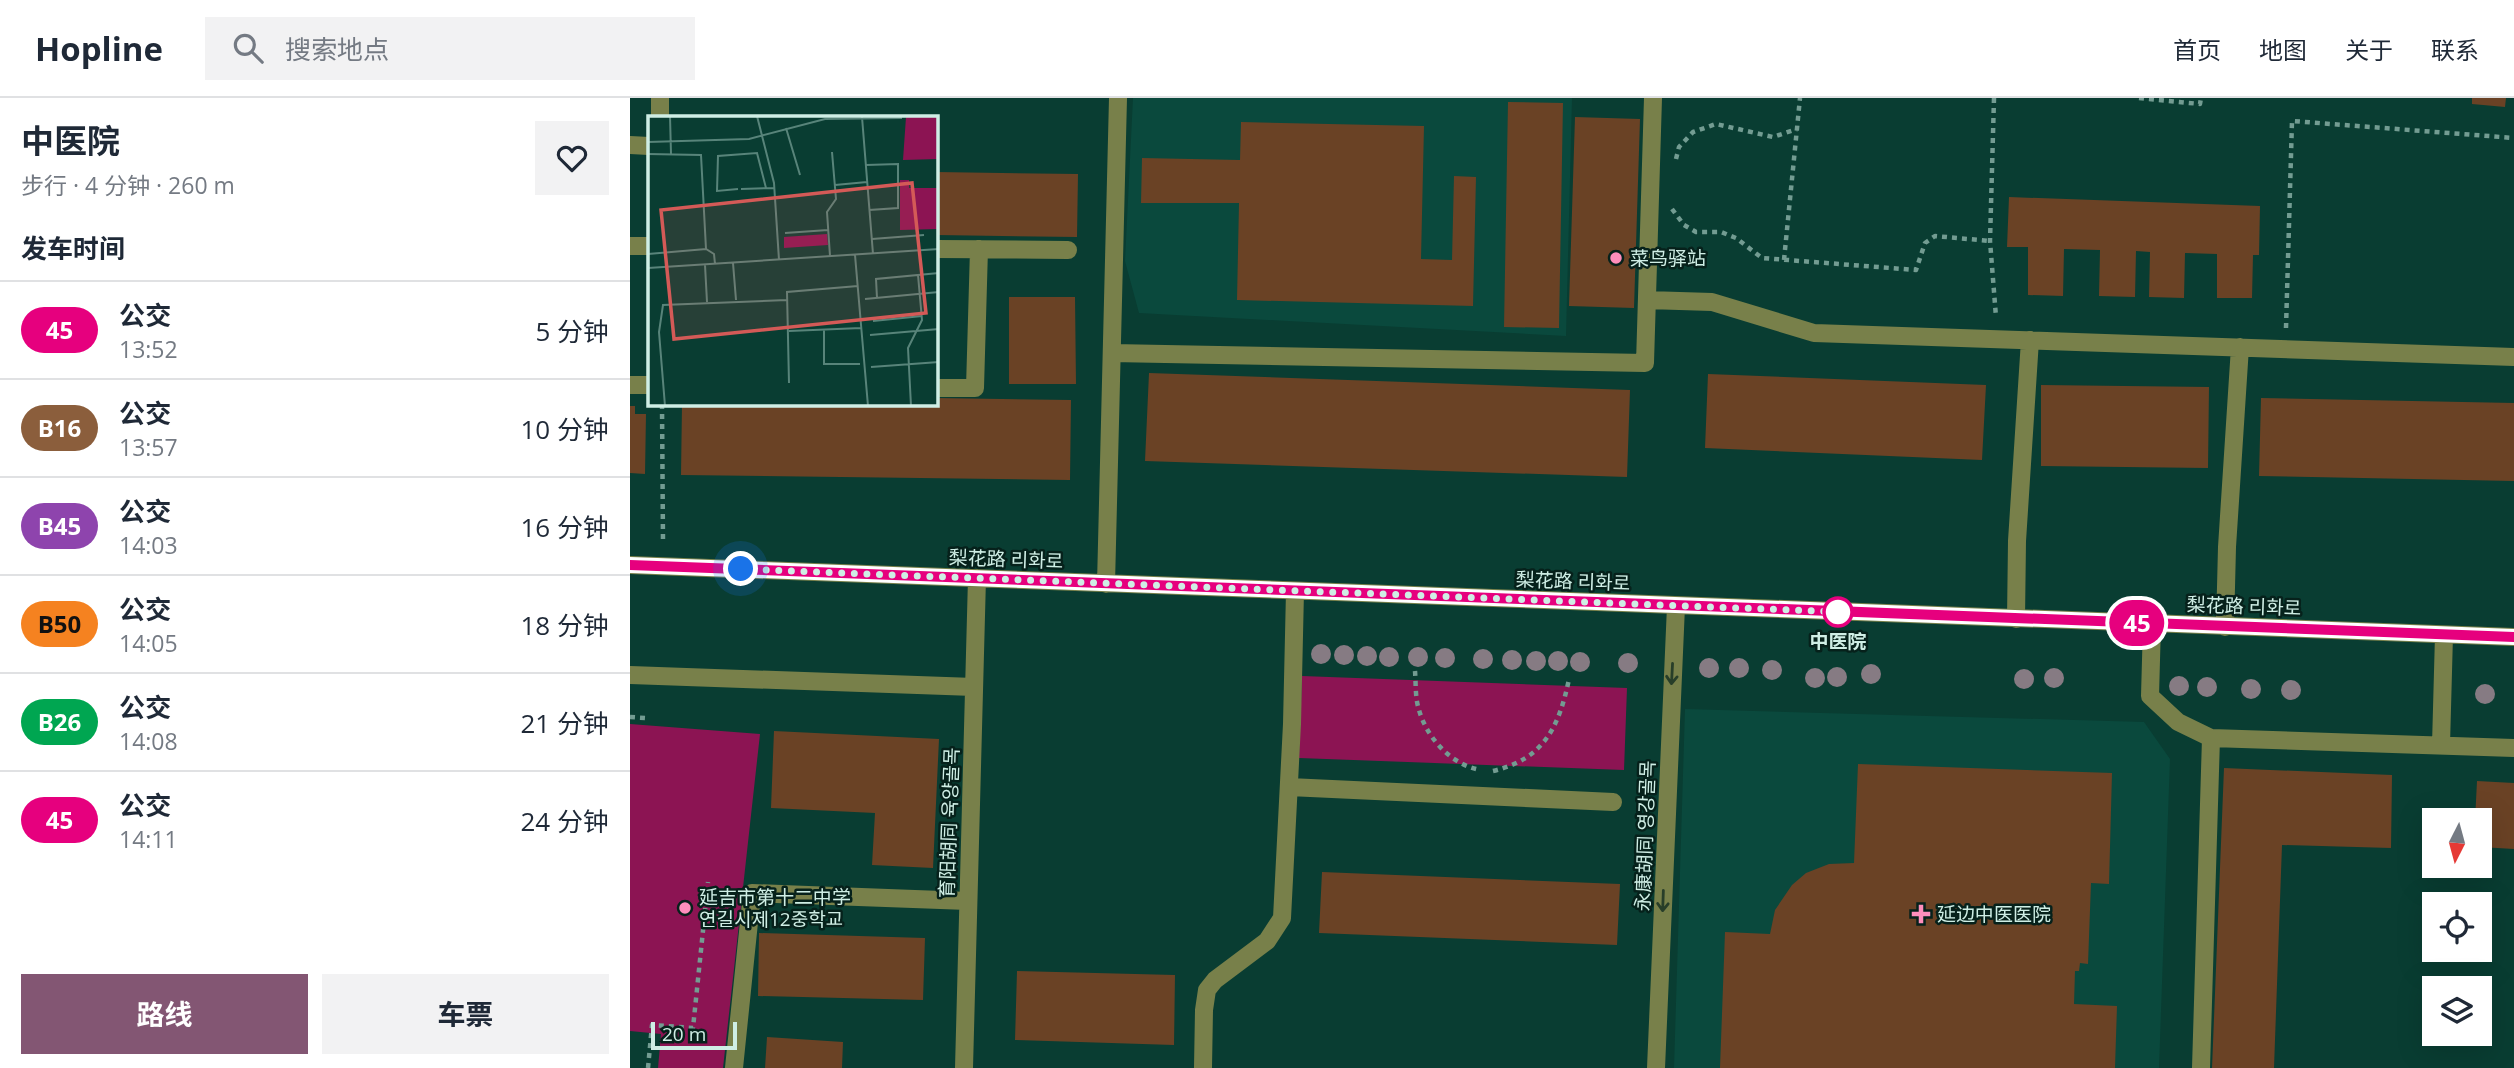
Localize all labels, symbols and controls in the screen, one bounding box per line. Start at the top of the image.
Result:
search box [205,17,695,80]
text: Hopline [35,26,163,71]
icon: search [229,29,267,67]
text: 搜索地点 [285,31,389,67]
text: 首页 [2173,33,2221,66]
text: 地图 [2259,33,2307,66]
text: 关于 [2345,33,2393,66]
text: 联系 [2431,33,2479,66]
inset map [648,116,938,406]
text: 中医院 [21,118,120,163]
button: heart [535,121,609,195]
text: 步行 · 4 分钟 · 260 m [21,169,235,201]
text: 发车时间 [21,230,125,266]
place label: 菜鸟驿站 [1630,245,1706,271]
marker: 菜鸟驿站 [1608,250,1624,266]
text: 公交 [119,297,171,333]
text: 45 [46,313,73,346]
text: 5 分钟 [535,313,609,349]
text: 13:52 [119,333,178,365]
text: 公交 [119,395,171,431]
text: B16 [38,411,81,444]
text: 10 分钟 [521,411,609,447]
text: 13:57 [119,431,178,463]
text: 公交 [119,493,171,529]
text: B45 [38,509,81,542]
text: 16 分钟 [521,509,609,545]
text: 14:03 [119,529,178,561]
street label: 梨花路 리화로 [948,544,1064,574]
your location [723,551,758,586]
street label: 梨花路 리화로 [1515,566,1631,596]
text: 公交 [119,591,171,627]
street label: 梨花路 리화로 [2186,591,2302,621]
marker: 中医院 [1823,597,1853,627]
line badge: 45 [2106,600,2168,646]
text: 45 [2123,606,2151,639]
text: B50 [38,607,81,640]
text: 18 分钟 [521,607,609,643]
text: 14:05 [119,627,178,659]
place label: 中医院 [1809,628,1867,654]
one-way arrow [1666,662,1679,685]
text: 公交 [119,689,171,725]
text: B26 [38,705,81,738]
text: 21 分钟 [521,705,609,741]
text: 14:08 [119,725,178,757]
street label: 育阳胡同 육양골목 [933,747,965,899]
street label: 永康胡同 영강골목 [1629,760,1661,912]
text: 公交 [119,787,171,823]
text: 45 [46,803,73,836]
text: 24 分钟 [521,803,609,839]
north arrow [2422,808,2492,878]
map controls [2422,808,2492,1046]
text: 14:11 [119,823,178,855]
place label: 延吉市第十二中学 연길시제12중학교 [699,884,851,932]
one-way arrow [1656,889,1669,912]
button: locate [2422,892,2492,962]
marker: 延吉市第十二中学 연길시제12중학교 [677,900,693,916]
place label: 延边中医医院 [1937,901,2051,927]
marker: 延边中医医院 [1911,904,1931,924]
button: 路线 [21,974,308,1054]
button: 车票 [322,974,609,1054]
button: layers [2422,976,2492,1046]
scale bar [651,1019,737,1051]
text: 20 m [662,1021,706,1047]

